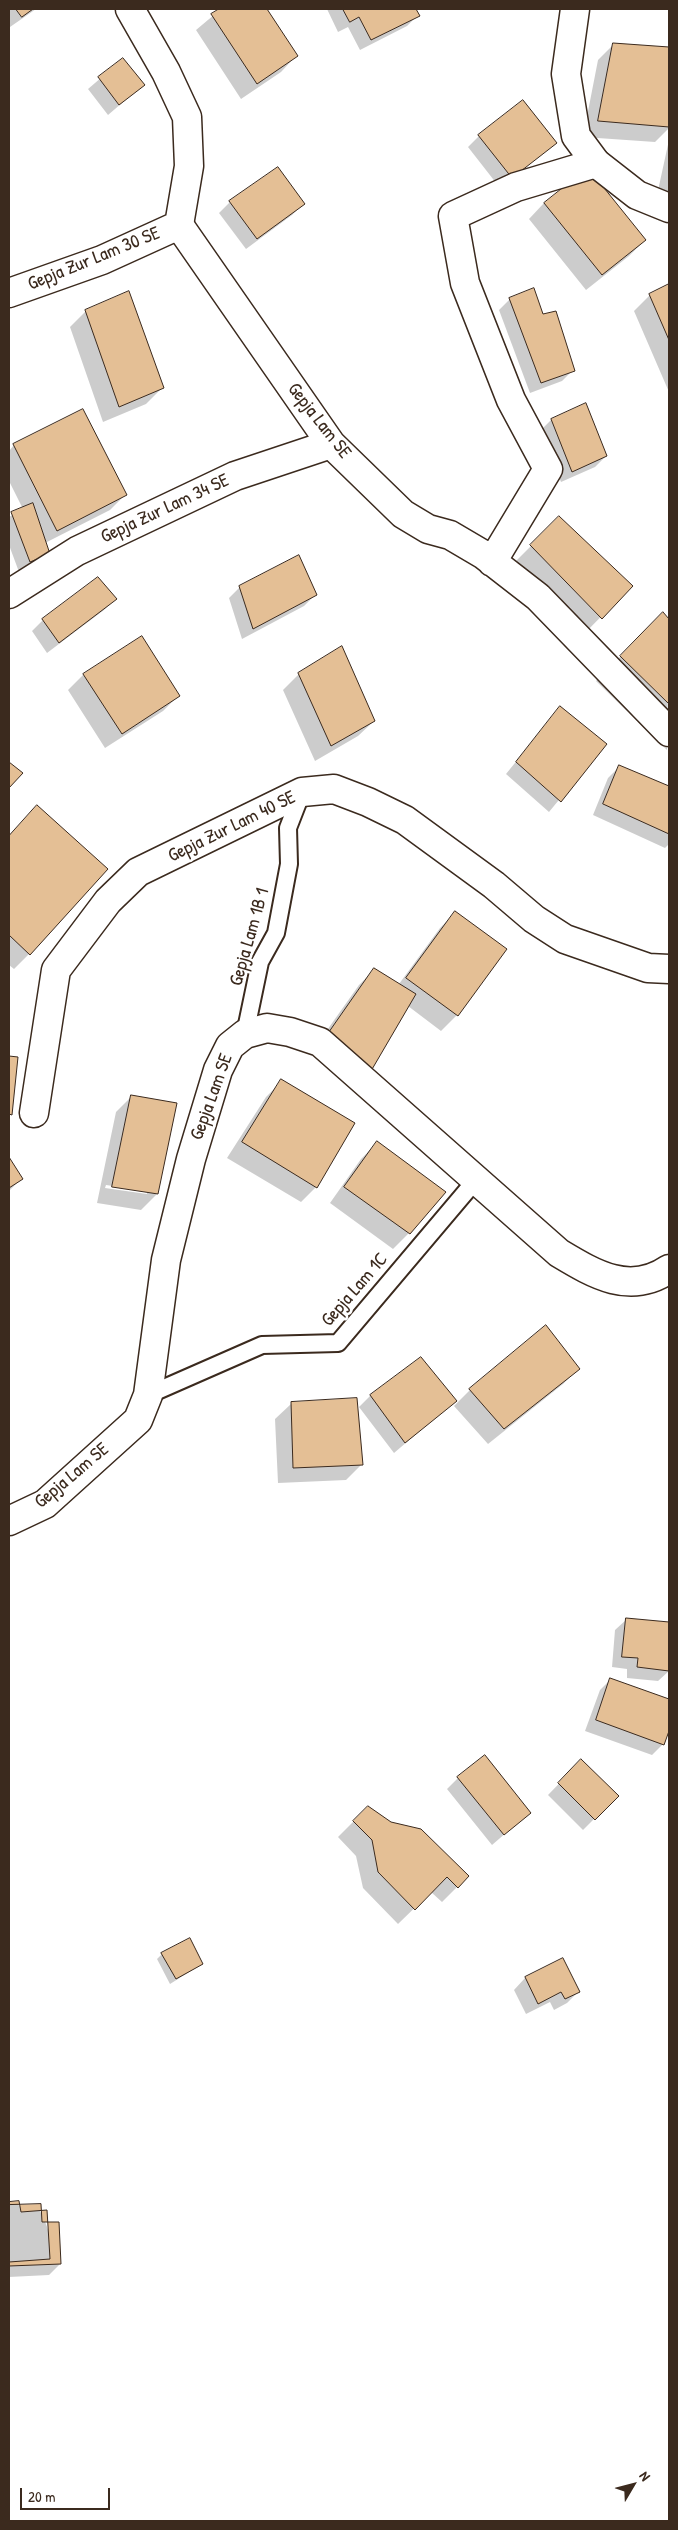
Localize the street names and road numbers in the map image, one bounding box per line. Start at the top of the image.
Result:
street label: Gepja Zur Lam 30 SE [25,222,163,296]
street label: Gepja Lam SE [282,379,356,463]
street label: Gepja Zur Lam 34 SE [97,469,233,549]
street label: Gepja Zur Lam 40 SE [165,786,299,868]
street label: Gepja Lam 1B 1 [225,885,275,989]
street label: Gepja Lam SE [186,1051,238,1143]
street label: Gepja Lam 1C [317,1248,393,1332]
street label: Gepja Lam SE [30,1438,114,1514]

